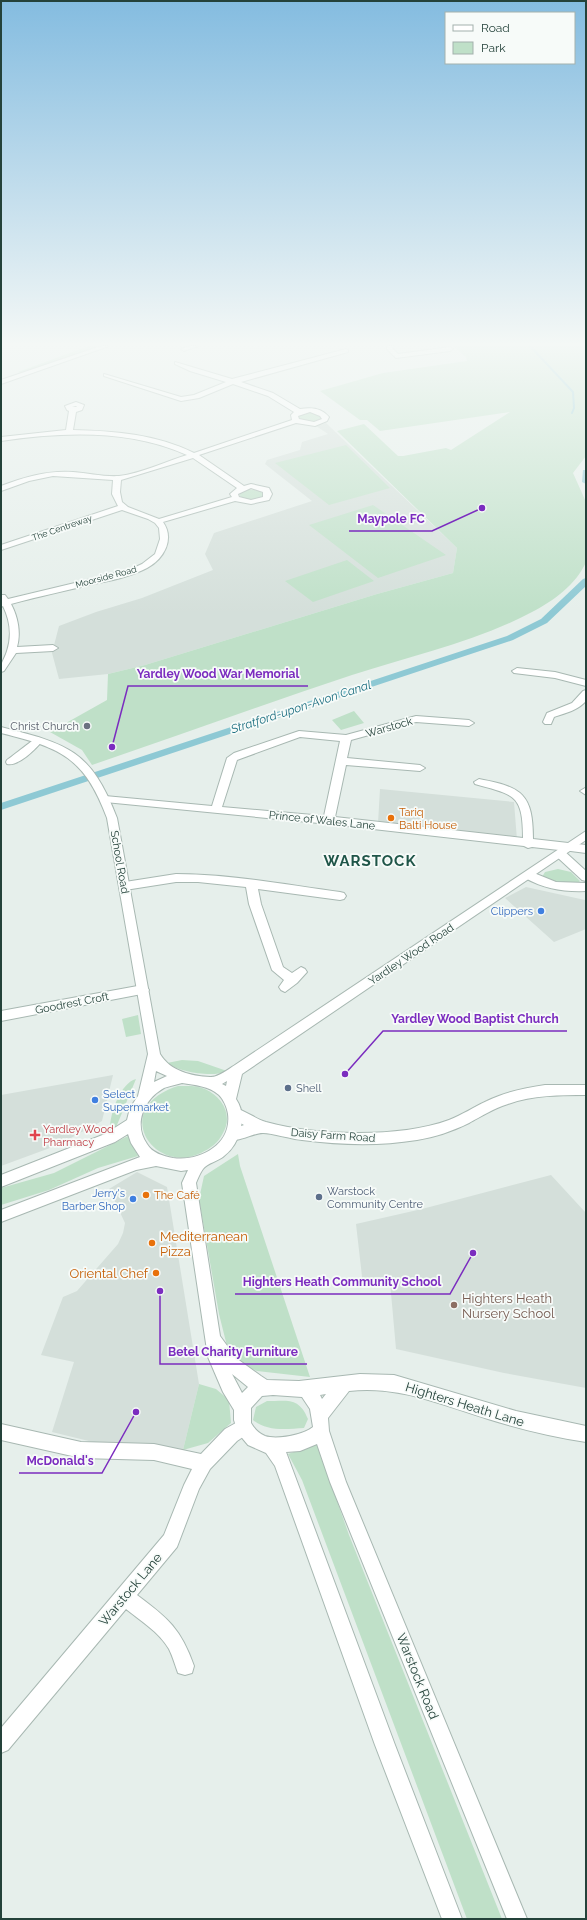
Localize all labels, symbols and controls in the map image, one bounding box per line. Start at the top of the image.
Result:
legend [445,12,575,64]
text: Road [481,21,510,35]
text: Park [481,41,506,55]
callout: Maypole FC [349,507,432,531]
text: Maypole FC [357,512,425,526]
street label: The Centreway [31,513,94,543]
street label: Moorside Road [74,564,138,590]
callout: Yardley Wood War Memorial [128,662,308,686]
text: Yardley Wood War Memorial [137,667,299,681]
water label: Stratford-upon-Avon Canal [228,678,373,737]
street label: Warstock [364,715,414,740]
place label: Christ Church [10,720,79,733]
marker: Christ Church [82,721,92,731]
place label: Tariq Balti House [399,806,458,832]
street label: Prince of Wales Lane [268,808,376,833]
marker: Tariq Balti House [386,813,396,823]
street label: School Road [108,829,131,895]
district label: WARSTOCK [324,852,416,870]
place label: Clippers [491,905,533,918]
marker: Clippers [536,906,546,916]
street label: Yardley Wood Road [366,921,456,988]
street label: Goodrest Croft [34,990,110,1017]
callout: Yardley Wood Baptist Church [383,1007,567,1031]
text: Yardley Wood Baptist Church [391,1012,559,1026]
place label: Shell [296,1082,322,1095]
marker: Shell [283,1083,293,1093]
place label: Select Supermarket [103,1088,169,1114]
marker: Select Supermarket [90,1095,100,1105]
place label: Yardley Wood Pharmacy [43,1123,114,1149]
street label: Daisy Farm Road [290,1126,376,1145]
marker: Yardley Wood Pharmacy [30,1130,40,1140]
place label: Warstock Community Centre [327,1185,424,1211]
place label: Jerry's Barber Shop [62,1187,125,1213]
place label: The Café [154,1189,200,1202]
marker: The Café [141,1190,151,1200]
marker: Warstock Community Centre [314,1192,324,1202]
marker: Jerry's Barber Shop [128,1194,138,1204]
place label: Mediterranean Pizza [160,1229,248,1259]
marker: Mediterranean Pizza [147,1238,157,1248]
place label: Oriental Chef [69,1266,149,1281]
marker: Oriental Chef [151,1268,161,1278]
callout: Highters Heath Community School [235,1270,450,1294]
text: Highters Heath Community School [243,1275,441,1289]
place label: Highters Heath Nursery School [462,1291,555,1321]
marker: Highters Heath Nursery School [449,1300,459,1310]
callout: Betel Charity Furniture [160,1340,307,1364]
text: Betel Charity Furniture [168,1345,298,1359]
street label: Highters Heath Lane [404,1379,526,1430]
callout: McDonald's [19,1449,102,1473]
text: McDonald's [26,1454,94,1468]
street label: Warstock Lane [96,1550,165,1629]
street label: Warstock Road [393,1631,442,1721]

